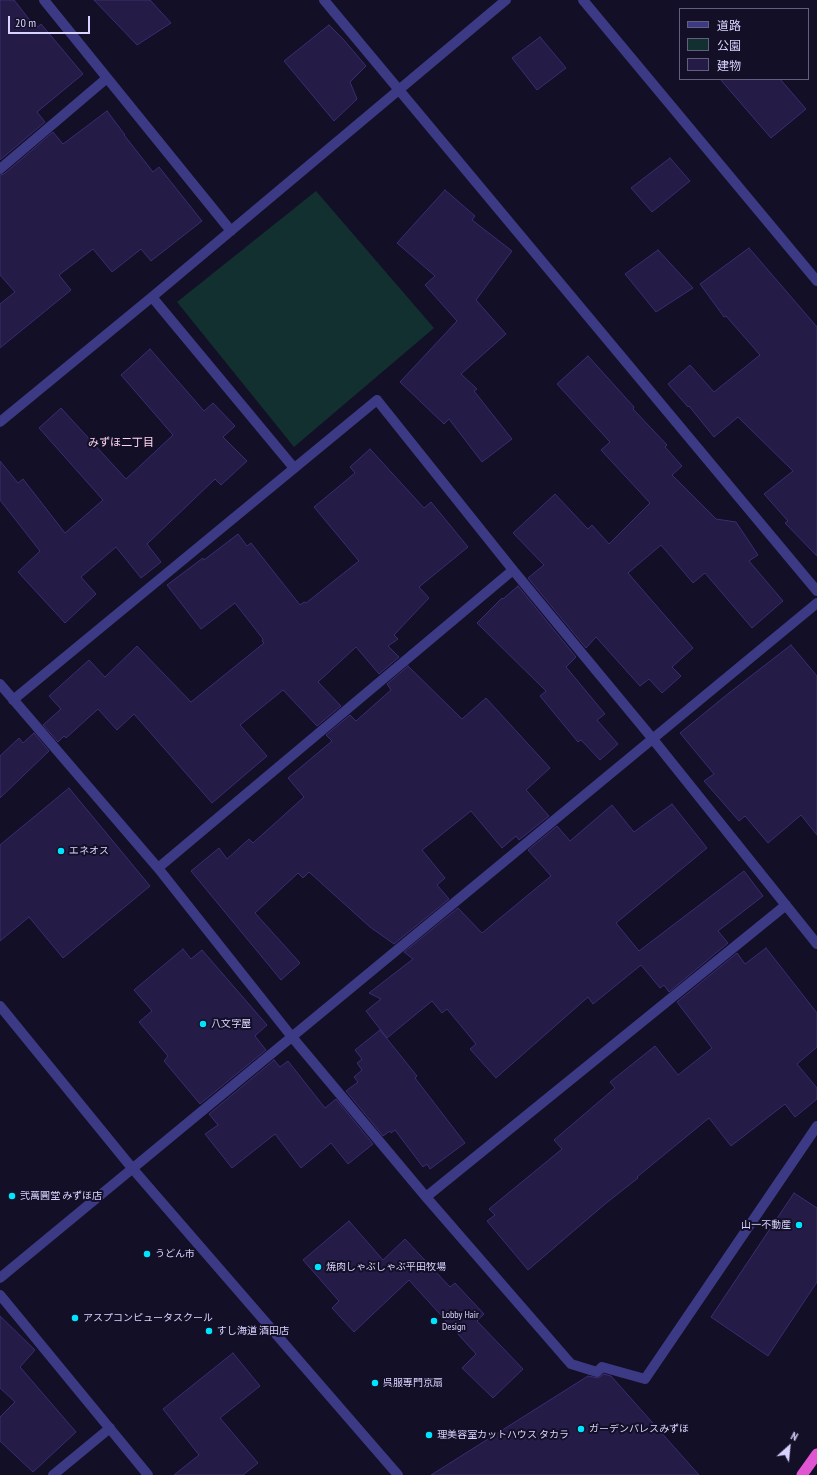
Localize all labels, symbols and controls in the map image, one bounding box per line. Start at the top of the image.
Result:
scale bar [10,8,92,34]
legend [679,8,809,80]
text: 20 m [15,15,36,30]
text: 道路 [717,18,741,33]
text: 公園 [717,38,741,53]
text: 建物 [717,58,741,73]
district label: みずほ二丁目 [88,436,154,450]
place label: エネオス [69,845,109,857]
marker: エネオス [56,846,66,856]
place label: 八文字屋 [211,1018,251,1030]
marker: 八文字屋 [198,1019,208,1029]
place label: 弐萬圓堂 みずほ店 [20,1190,102,1202]
marker: 弐萬圓堂 みずほ店 [7,1191,17,1201]
place label: 山一不動産 [741,1219,791,1231]
marker: 山一不動産 [794,1220,804,1230]
place label: うどん市 [155,1248,195,1260]
marker: うどん市 [142,1249,152,1259]
place label: 焼肉しゃぶしゃぶ平田牧場 [326,1261,446,1273]
marker: 焼肉しゃぶしゃぶ平田牧場 [313,1262,323,1272]
place label: Lobby Hair Design [442,1309,479,1332]
place label: アスプコンピュータスクール [83,1312,213,1324]
marker: アスプコンピュータスクール [70,1313,80,1323]
marker: Lobby Hair Design [429,1316,439,1326]
place label: すし海道 酒田店 [217,1325,289,1337]
marker: すし海道 酒田店 [204,1326,214,1336]
place label: 呉服専門京扇 [383,1377,443,1389]
marker: 呉服専門京扇 [370,1378,380,1388]
place label: ガーデンパレスみずほ [589,1423,689,1435]
marker: ガーデンパレスみずほ [576,1424,586,1434]
north arrow [769,1427,809,1467]
place label: 理美容室カットハウス タカラ [437,1429,569,1441]
text: N [789,1429,800,1444]
marker: 理美容室カットハウス タカラ [424,1430,434,1440]

